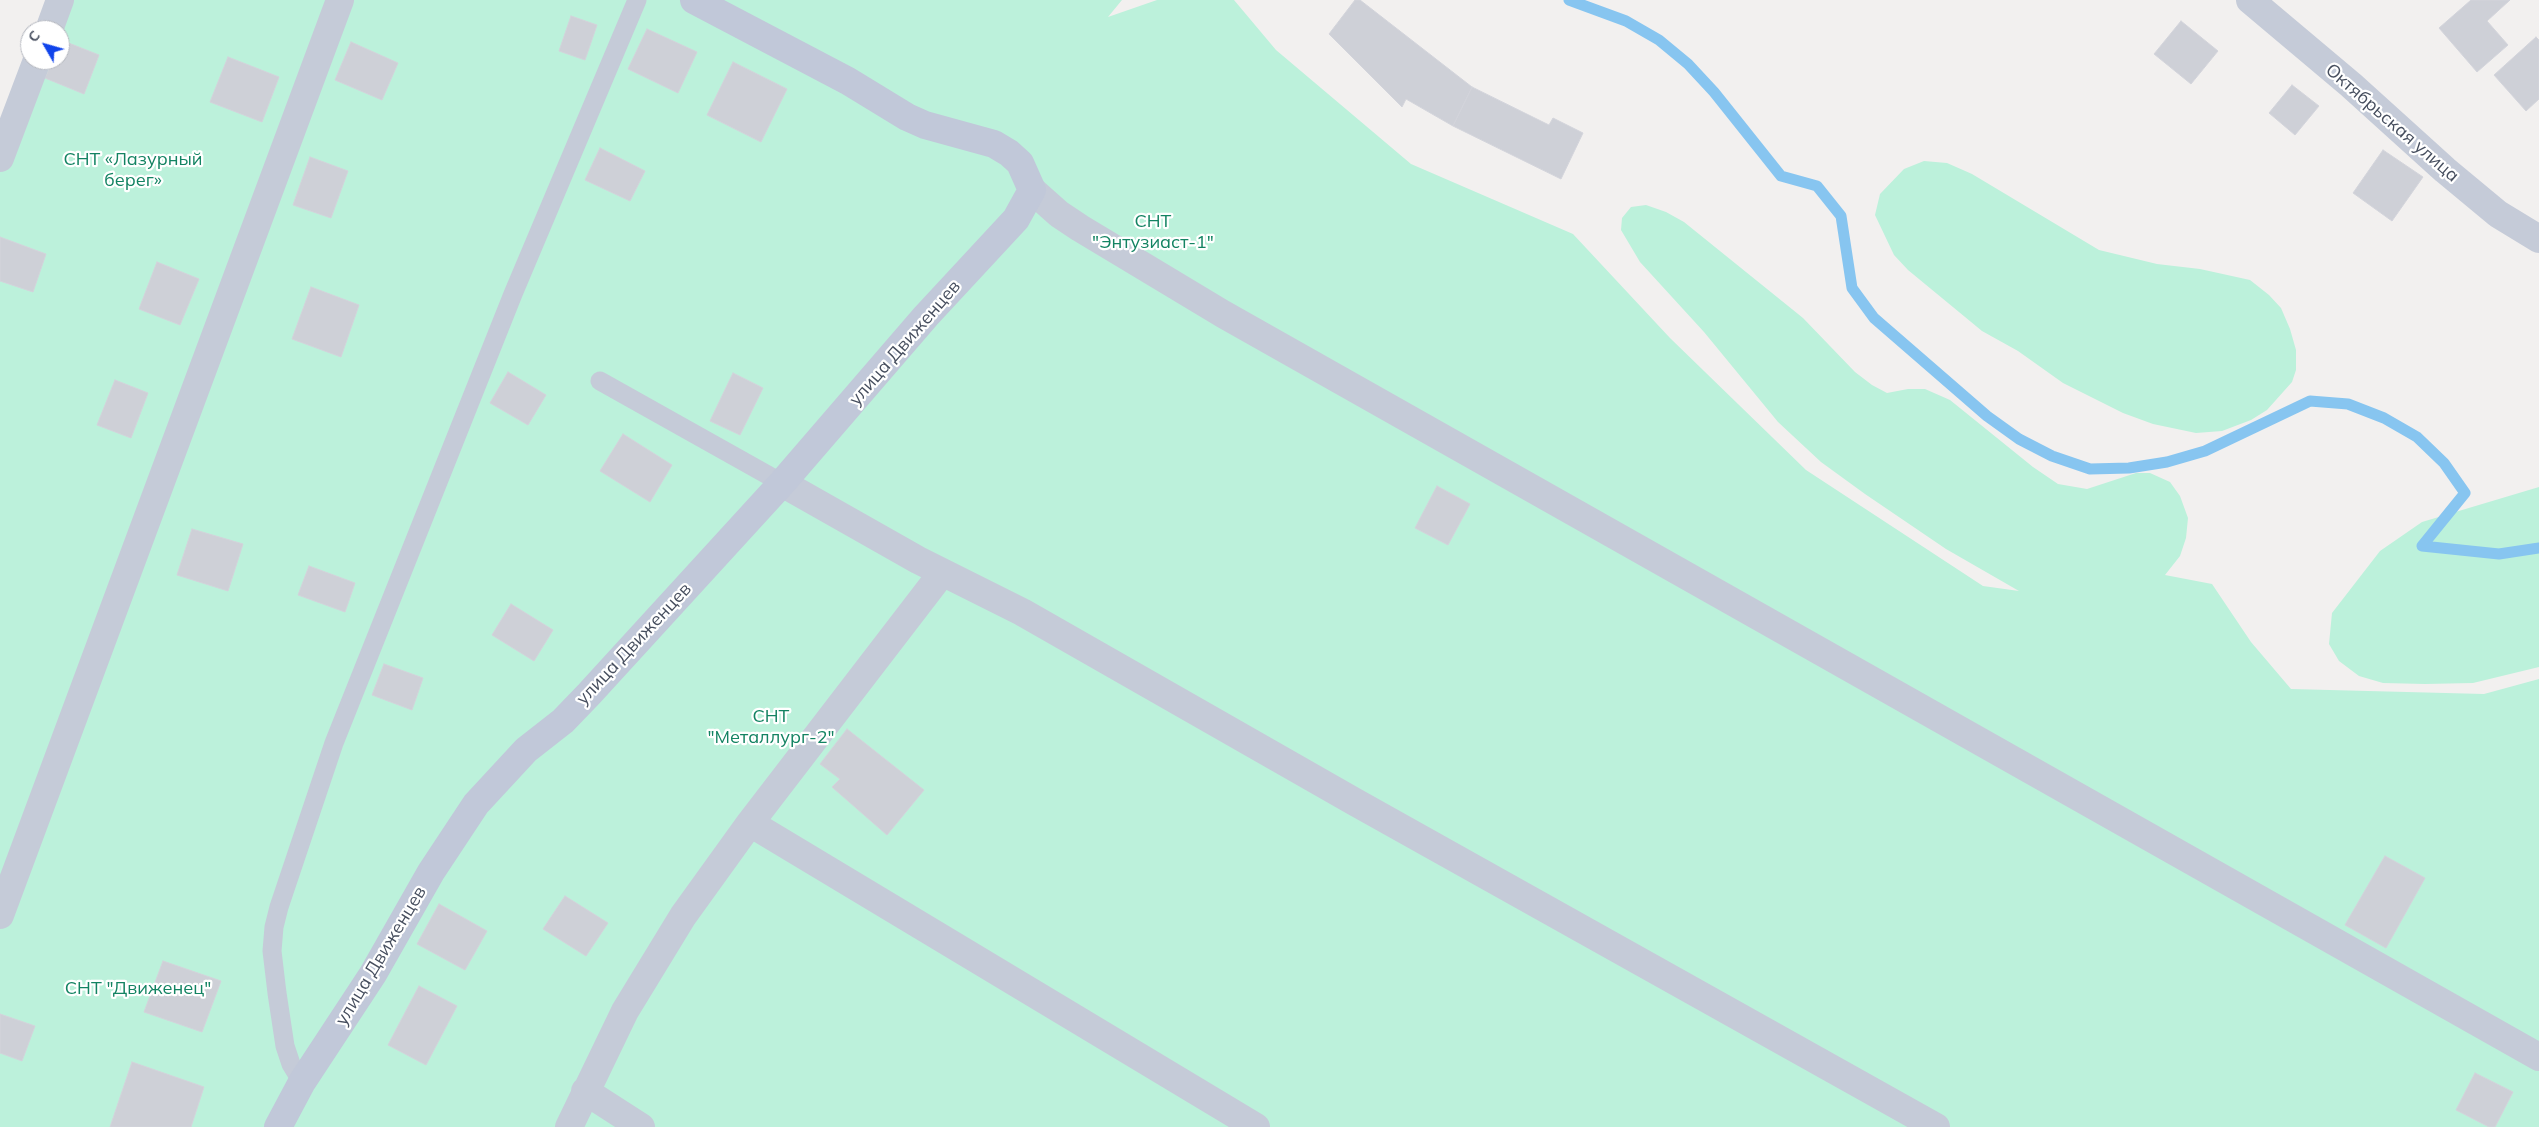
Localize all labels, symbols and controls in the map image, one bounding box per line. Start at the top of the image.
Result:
north arrow [20,20,70,70]
text: С [24,27,44,46]
street label: Октябрьская улица [2321,59,2463,187]
park label: СНТ «Лазурный берег» [63,149,203,192]
park label: СНТ "Энтузиаст-1" [1092,211,1214,253]
street label: улица Движенцев [845,276,965,410]
street label: улица Движенцев [572,579,696,709]
park label: СНТ "Металлург-2" [707,706,835,749]
street label: улица Движенцев [331,882,431,1030]
park label: СНТ "Движенец" [65,978,211,1000]

